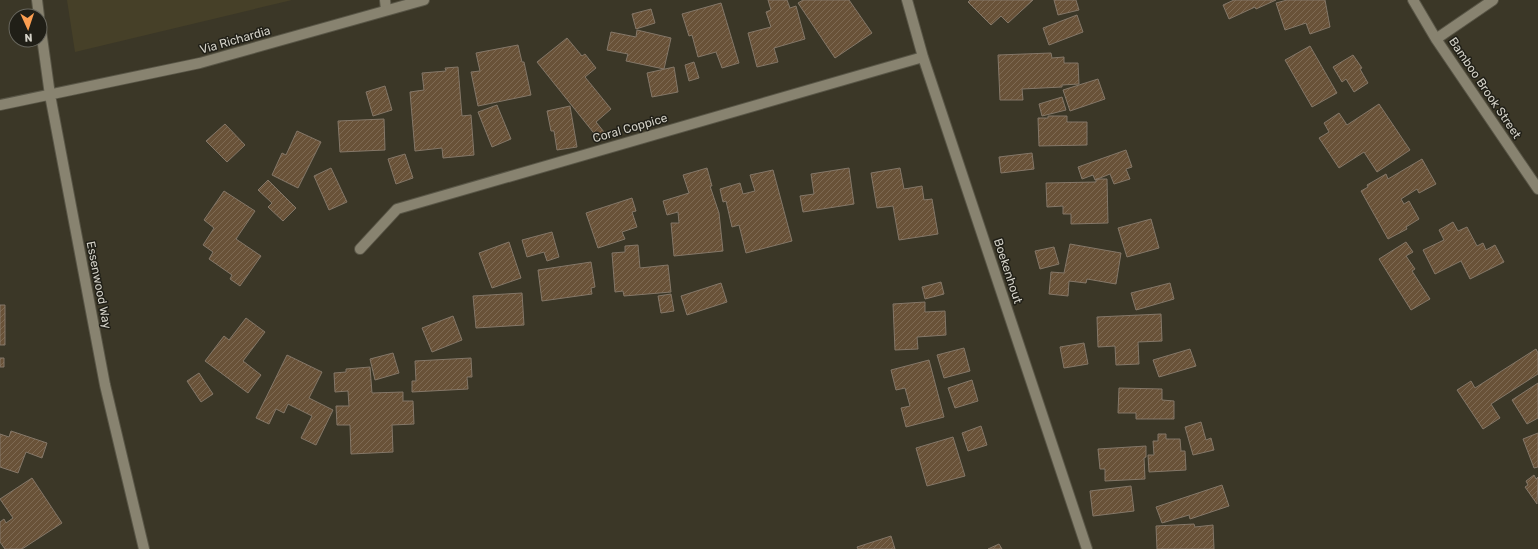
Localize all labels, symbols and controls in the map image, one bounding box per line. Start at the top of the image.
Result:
north arrow [8,8,48,48]
street label: Via Richardia [198,23,272,57]
text: N [24,31,33,44]
street label: Bamboo Brook Street [1446,35,1524,142]
street label: Coral Coppice [591,111,669,145]
street label: Boekenhout [991,237,1025,306]
street label: Essenwood Way [84,240,114,330]

